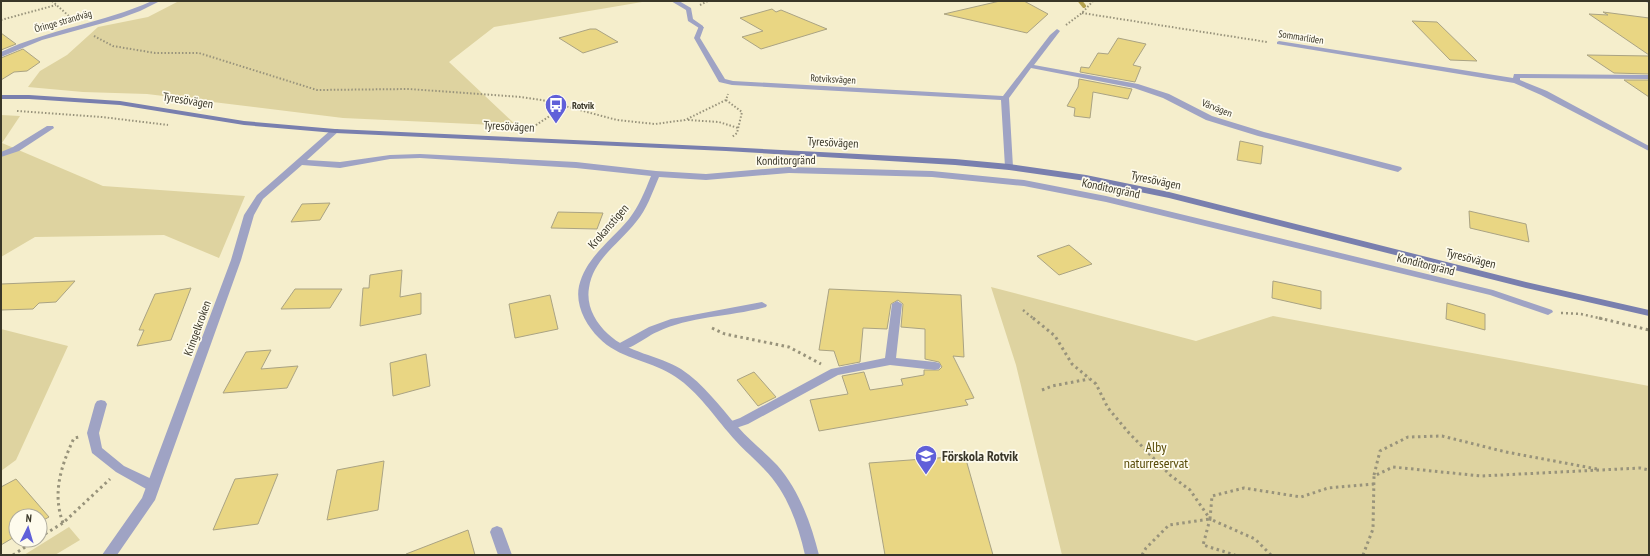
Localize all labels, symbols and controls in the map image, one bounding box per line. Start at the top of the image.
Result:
street label: Öringe strandväg [33,7,93,35]
street label: Sommarliden [1277,27,1325,47]
street label: Rotviksvägen [810,71,856,87]
street label: Tyresövägen [162,89,214,111]
bus stop icon: Rotvik [543,92,569,125]
street label: Vårvägen [1199,96,1234,120]
place label: Rotvik [572,99,595,112]
street label: Tyresövägen [483,117,535,135]
street label: Tyresövägen [807,133,859,151]
street label: Konditorgränd [756,152,816,168]
street label: Tyresövägen [1130,167,1182,193]
street label: Konditorgränd [1081,175,1141,201]
street label: Krokanstigen [585,201,631,251]
street label: Tyresövägen [1445,245,1497,271]
street label: Konditorgränd [1396,250,1456,278]
street label: Kringelkroken [180,298,214,358]
park label: Alby naturreservat [1124,438,1188,472]
school or university icon: Förskola Rotvik [913,443,939,476]
place label: Förskola Rotvik [942,447,1018,465]
north arrow [8,508,48,548]
text: N [25,511,32,525]

